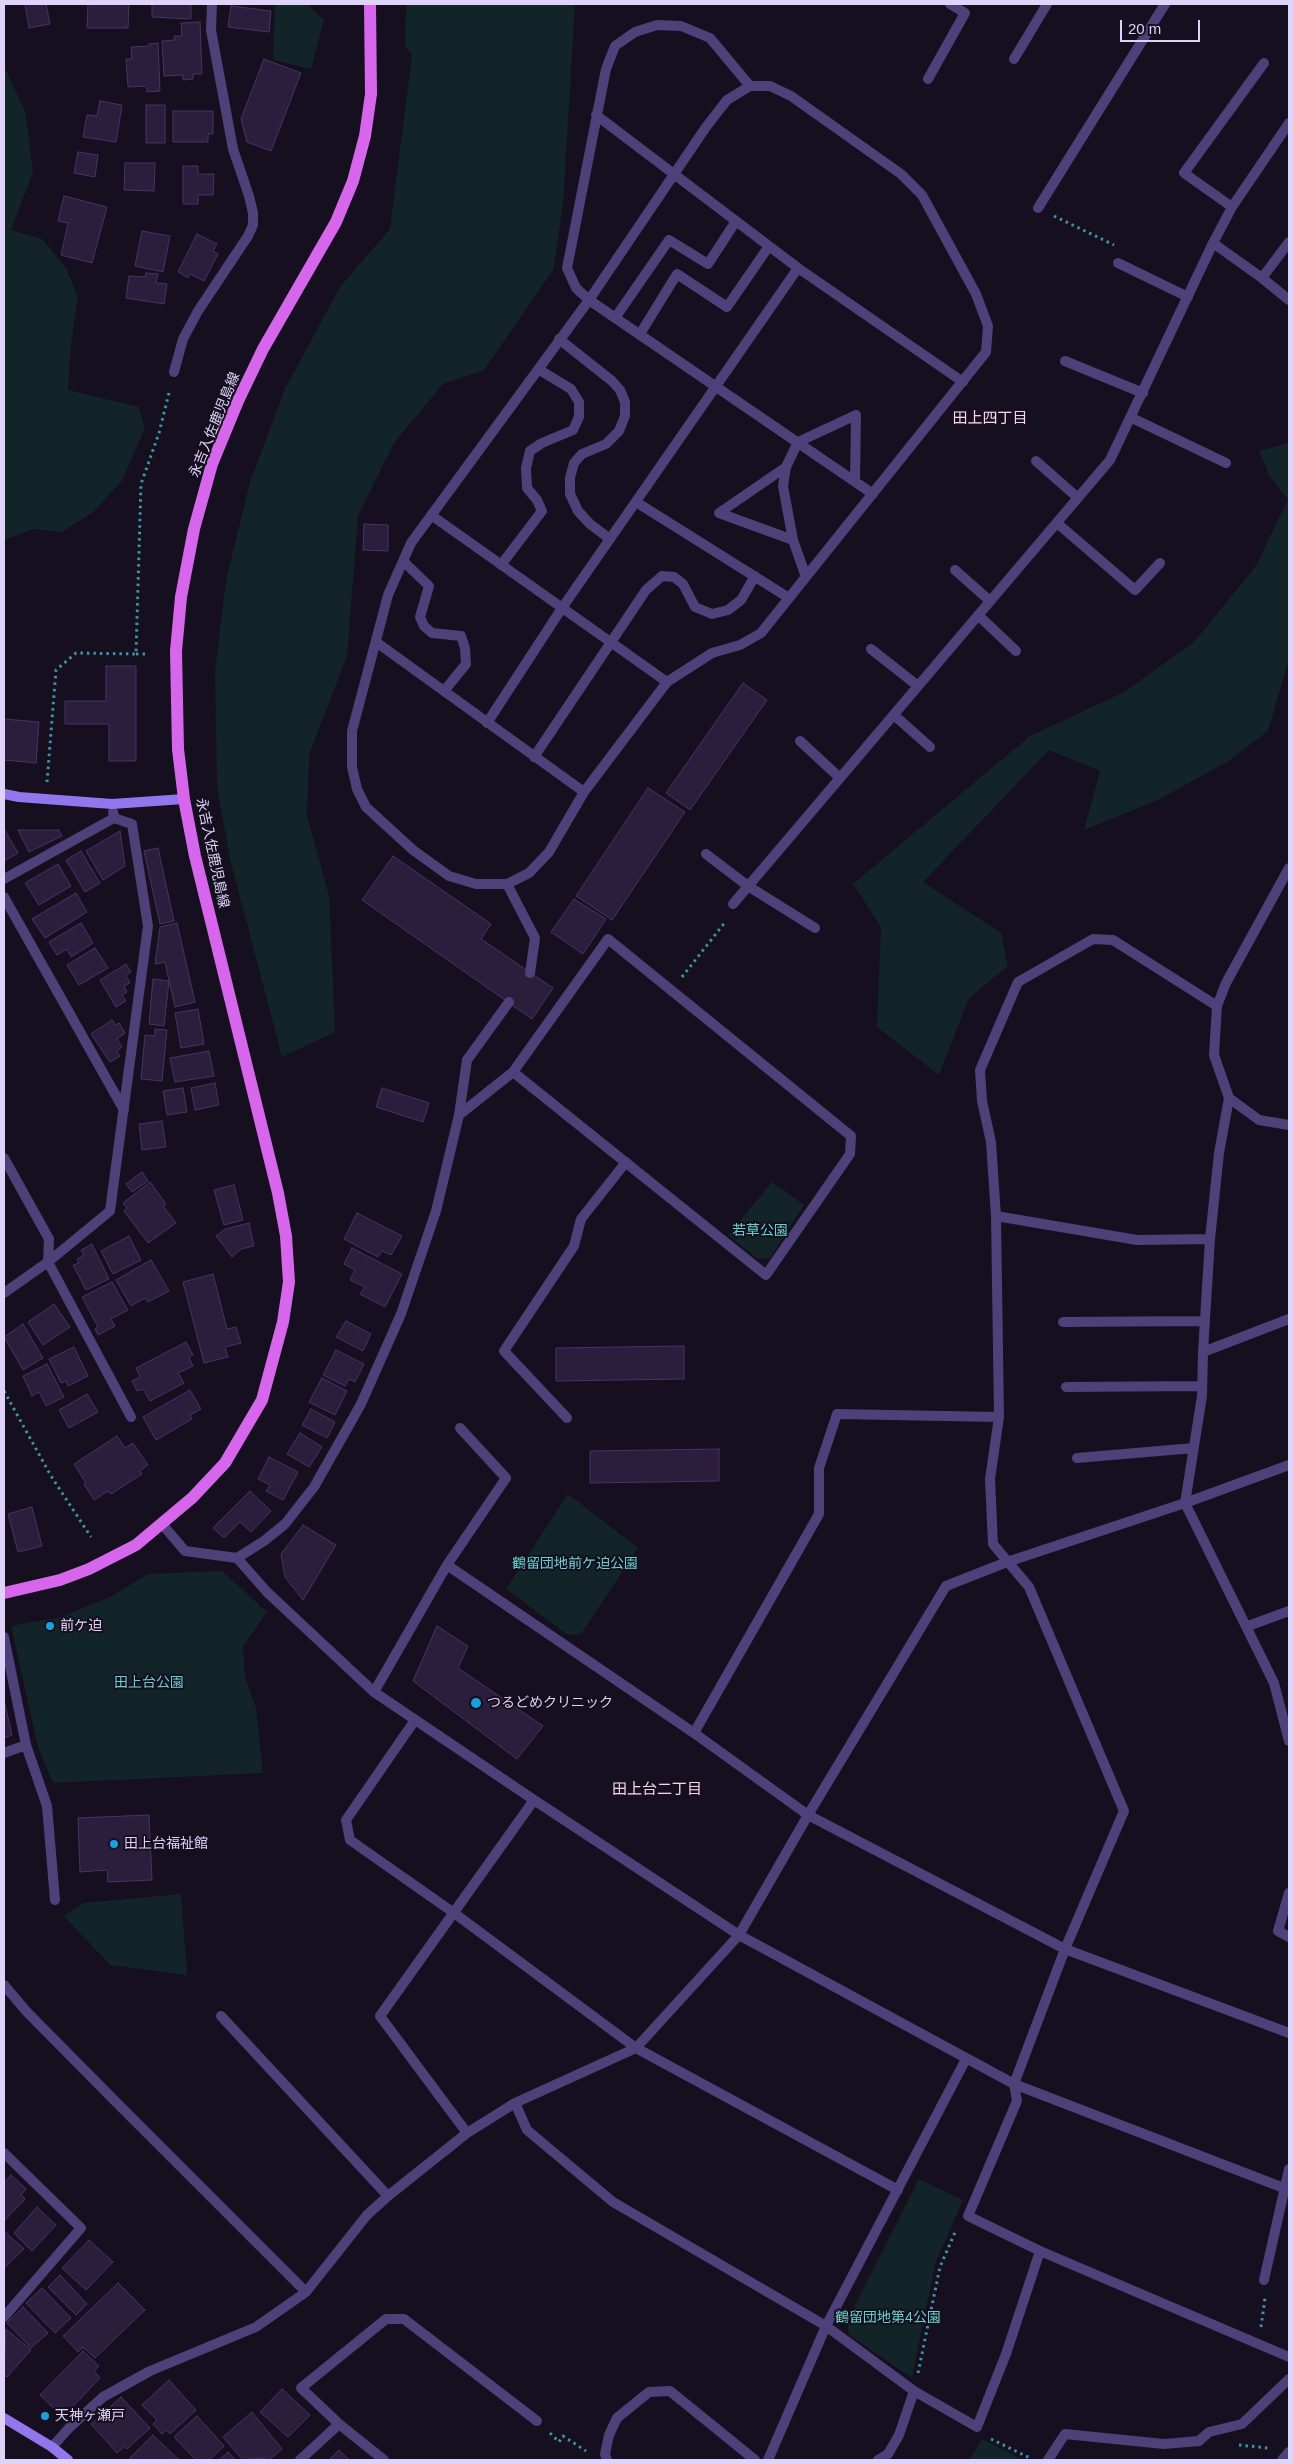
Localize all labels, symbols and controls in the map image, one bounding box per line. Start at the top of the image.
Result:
scale bar [1123,10,1203,42]
text: 20 m [1128,20,1161,37]
street label: 永吉入佐鹿児島線 [186,370,244,480]
district label: 田上四丁目 [953,410,1027,428]
street label: 永吉入佐鹿児島線 [192,796,232,910]
park label: 若草公園 [732,1223,788,1239]
park label: 鶴留団地前ケ迫公園 [512,1556,638,1572]
place label: 前ケ迫 [60,1618,102,1634]
marker: 前ケ迫 [44,1620,56,1632]
park label: 田上台公園 [114,1675,184,1691]
place label: つるどめクリニック [487,1695,613,1711]
marker: つるどめクリニック [469,1696,483,1710]
district label: 田上台二丁目 [612,1781,702,1799]
place label: 田上台福祉館 [124,1836,208,1852]
marker: 田上台福祉館 [108,1838,120,1850]
park label: 鶴留団地第4公園 [835,2310,941,2326]
place label: 天神ヶ瀬戸 [55,2408,125,2424]
marker: 天神ヶ瀬戸 [39,2410,51,2422]

